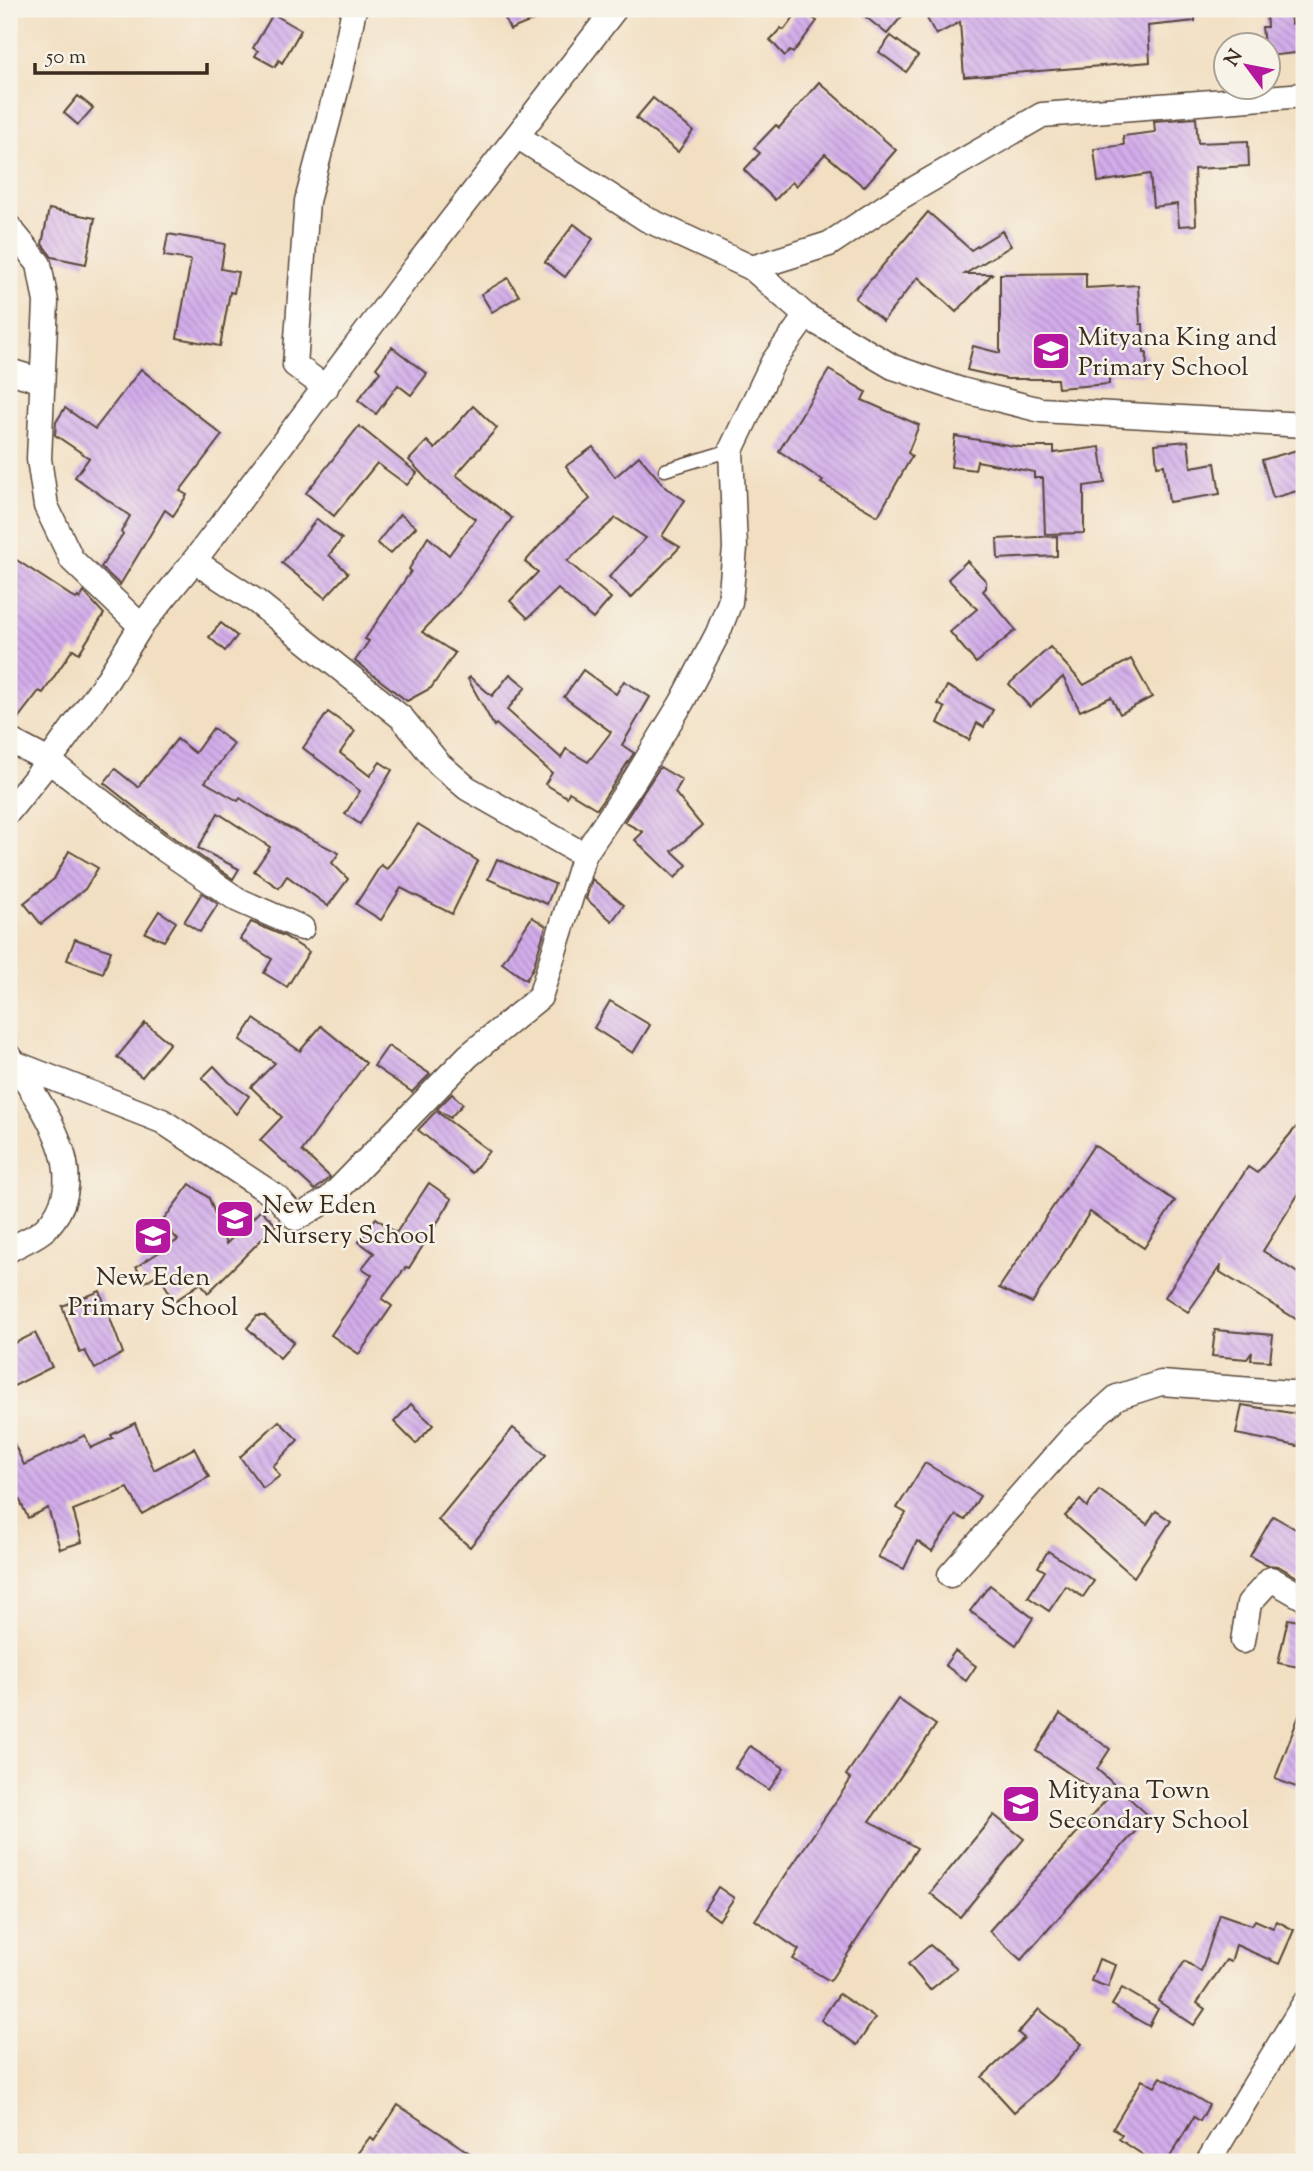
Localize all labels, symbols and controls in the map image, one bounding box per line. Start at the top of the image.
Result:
scale bar [35,32,206,76]
north arrow [1212,32,1282,102]
text: 50 m [45,43,86,73]
text: N [1219,45,1250,72]
place label: Mityana King and Primary School [1078,320,1277,387]
school or university icon: Mityana King and Primary School [1030,330,1072,372]
place label: New Eden Nursery School [262,1188,436,1255]
school or university icon: New Eden Nursery School [214,1198,256,1240]
school or university icon: New Eden Primary School [132,1215,174,1257]
place label: New Eden Primary School [68,1260,238,1327]
place label: Mityana Town Secondary School [1048,1773,1249,1840]
school or university icon: Mityana Town Secondary School [1000,1783,1042,1825]

